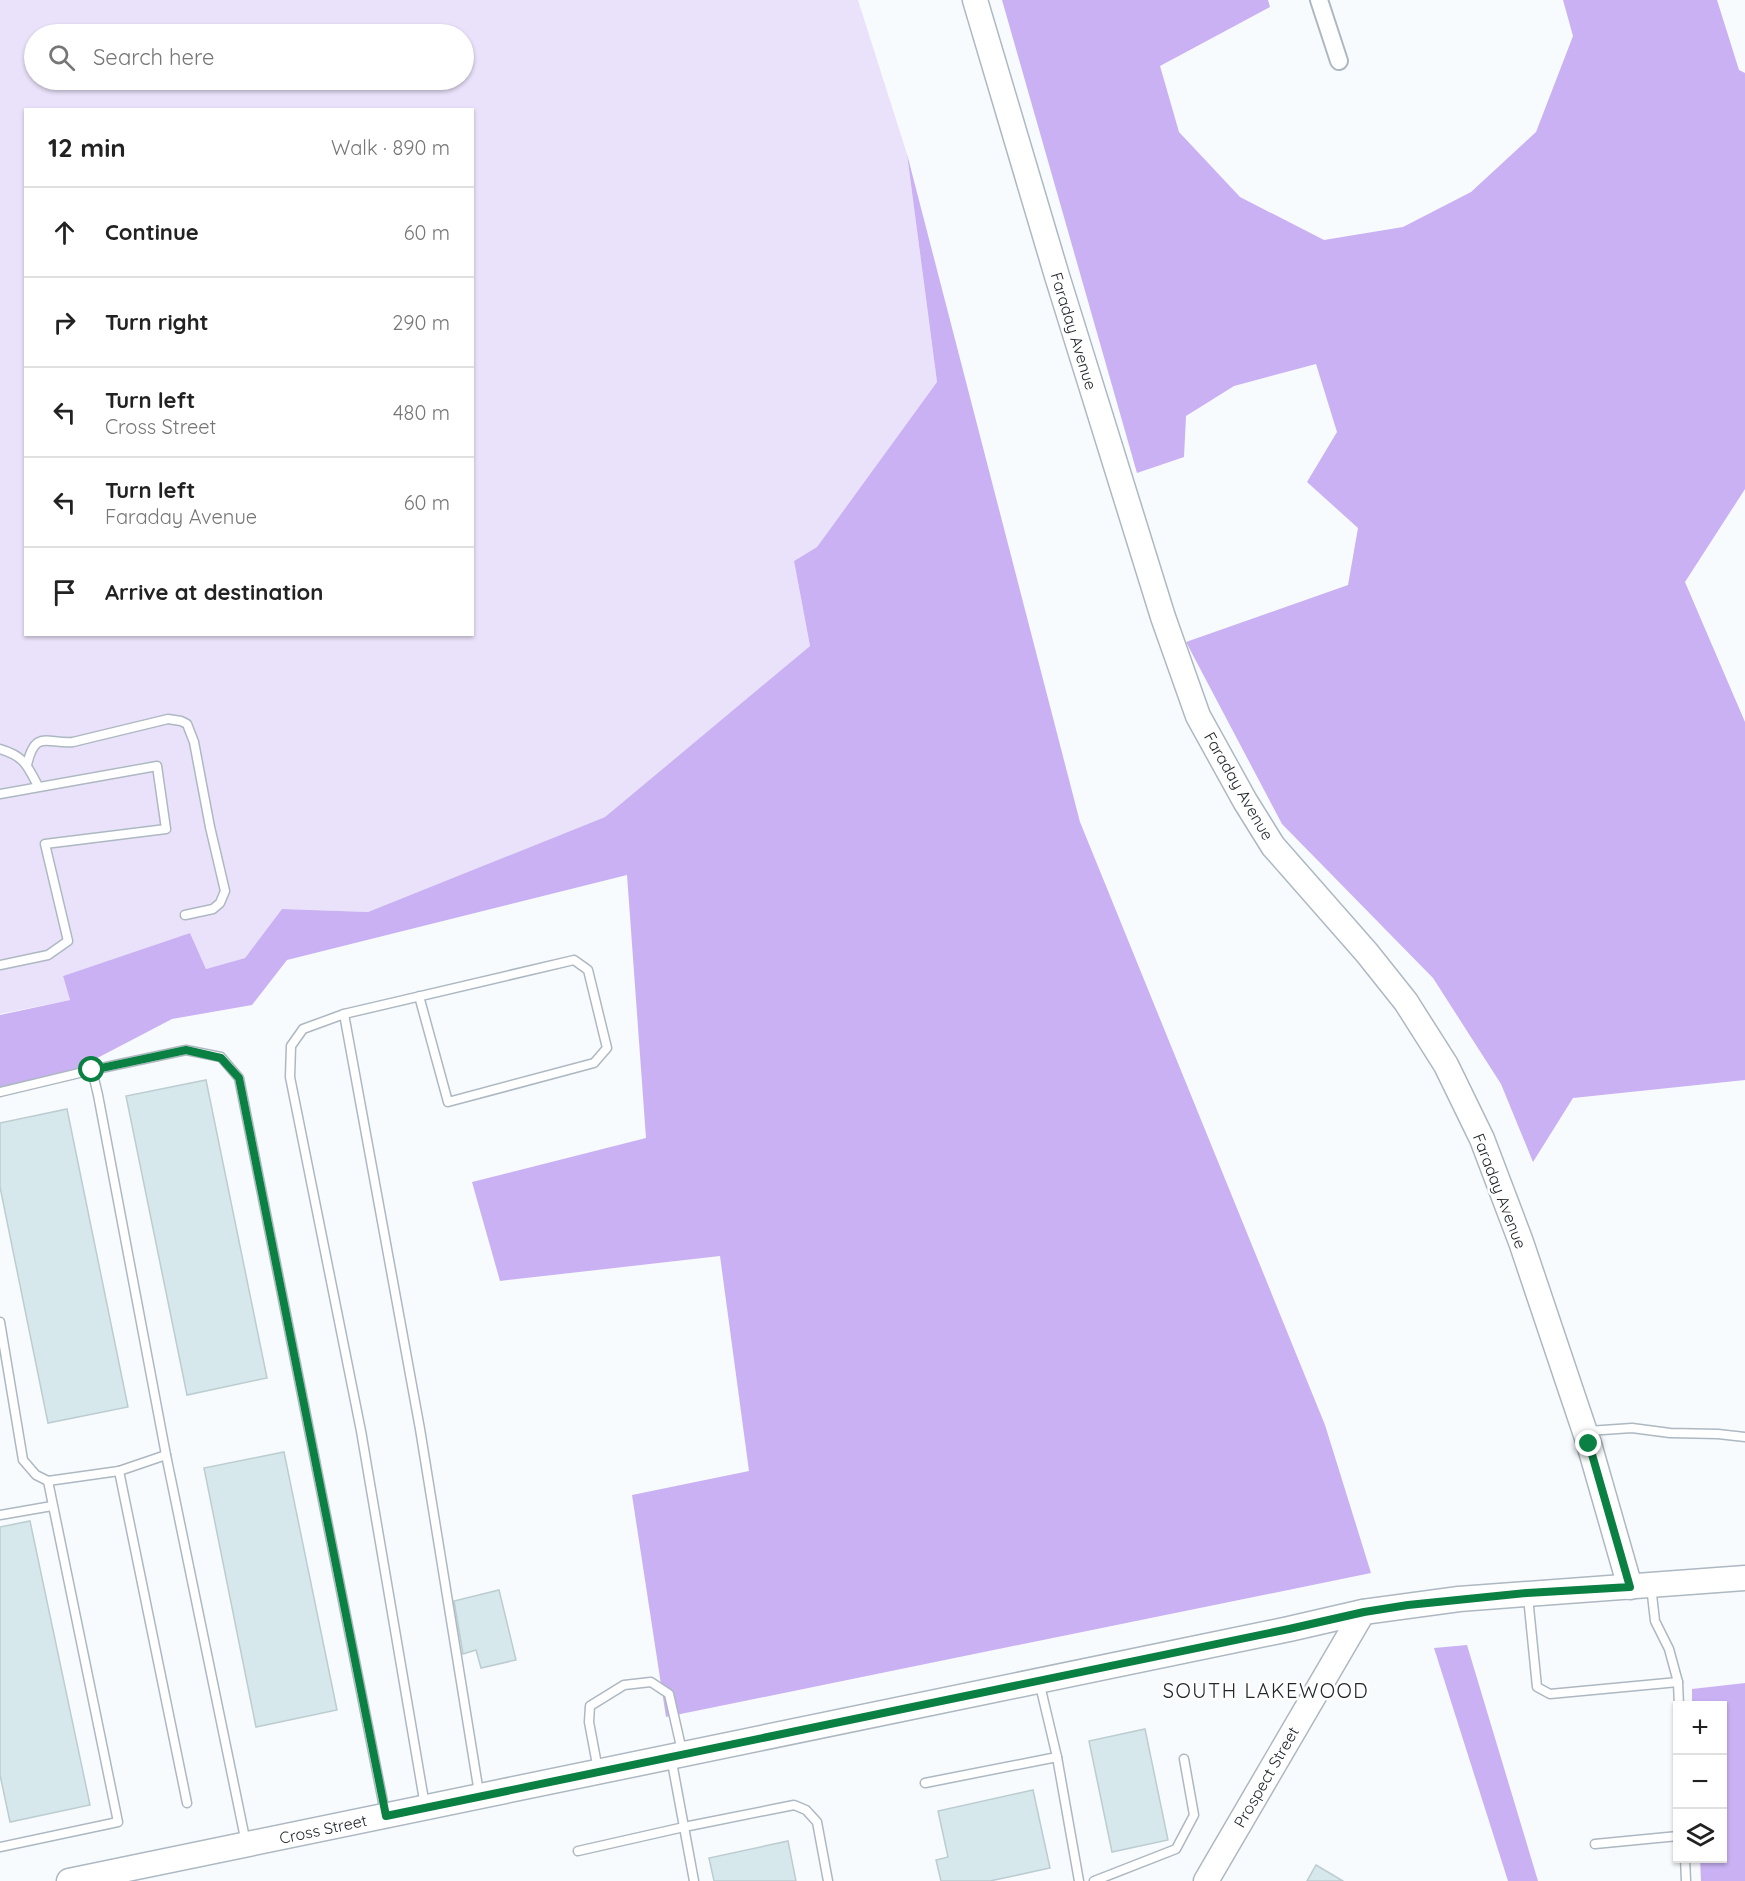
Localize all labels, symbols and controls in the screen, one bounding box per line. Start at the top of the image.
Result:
search box [24,24,474,90]
icon: search [45,41,78,74]
text: Search here [93,43,214,71]
text: 12 min [48,131,126,164]
text: Walk · 890 m [331,135,450,160]
icon: ahead [48,216,81,249]
text: Continue [105,218,199,246]
text: 60 m [404,220,450,245]
street label: Faraday Avenue [1047,270,1101,392]
icon: right [48,306,81,339]
text: Turn right [105,308,209,336]
text: 290 m [392,310,450,335]
text: Turn left [105,386,195,414]
icon: left [48,396,81,429]
text: 480 m [393,400,450,425]
text: Cross Street [105,414,216,439]
text: Turn left [105,476,195,504]
icon: left [48,486,81,519]
text: 60 m [404,490,450,515]
text: Faraday Avenue [105,504,257,529]
icon: arrive [48,576,81,609]
text: Arrive at destination [105,578,323,606]
street label: Faraday Avenue [1200,728,1278,844]
route start [78,1056,104,1082]
street label: Faraday Avenue [1469,1131,1531,1251]
route end [1575,1430,1601,1456]
district label: SOUTH LAKEWOOD [1163,1678,1369,1703]
map controls [1673,1701,1727,1863]
button: + [1673,1701,1727,1755]
street label: Prospect Street [1229,1723,1303,1831]
button: − [1673,1755,1727,1809]
button: layers [1673,1809,1727,1863]
street label: Cross Street [277,1810,369,1848]

